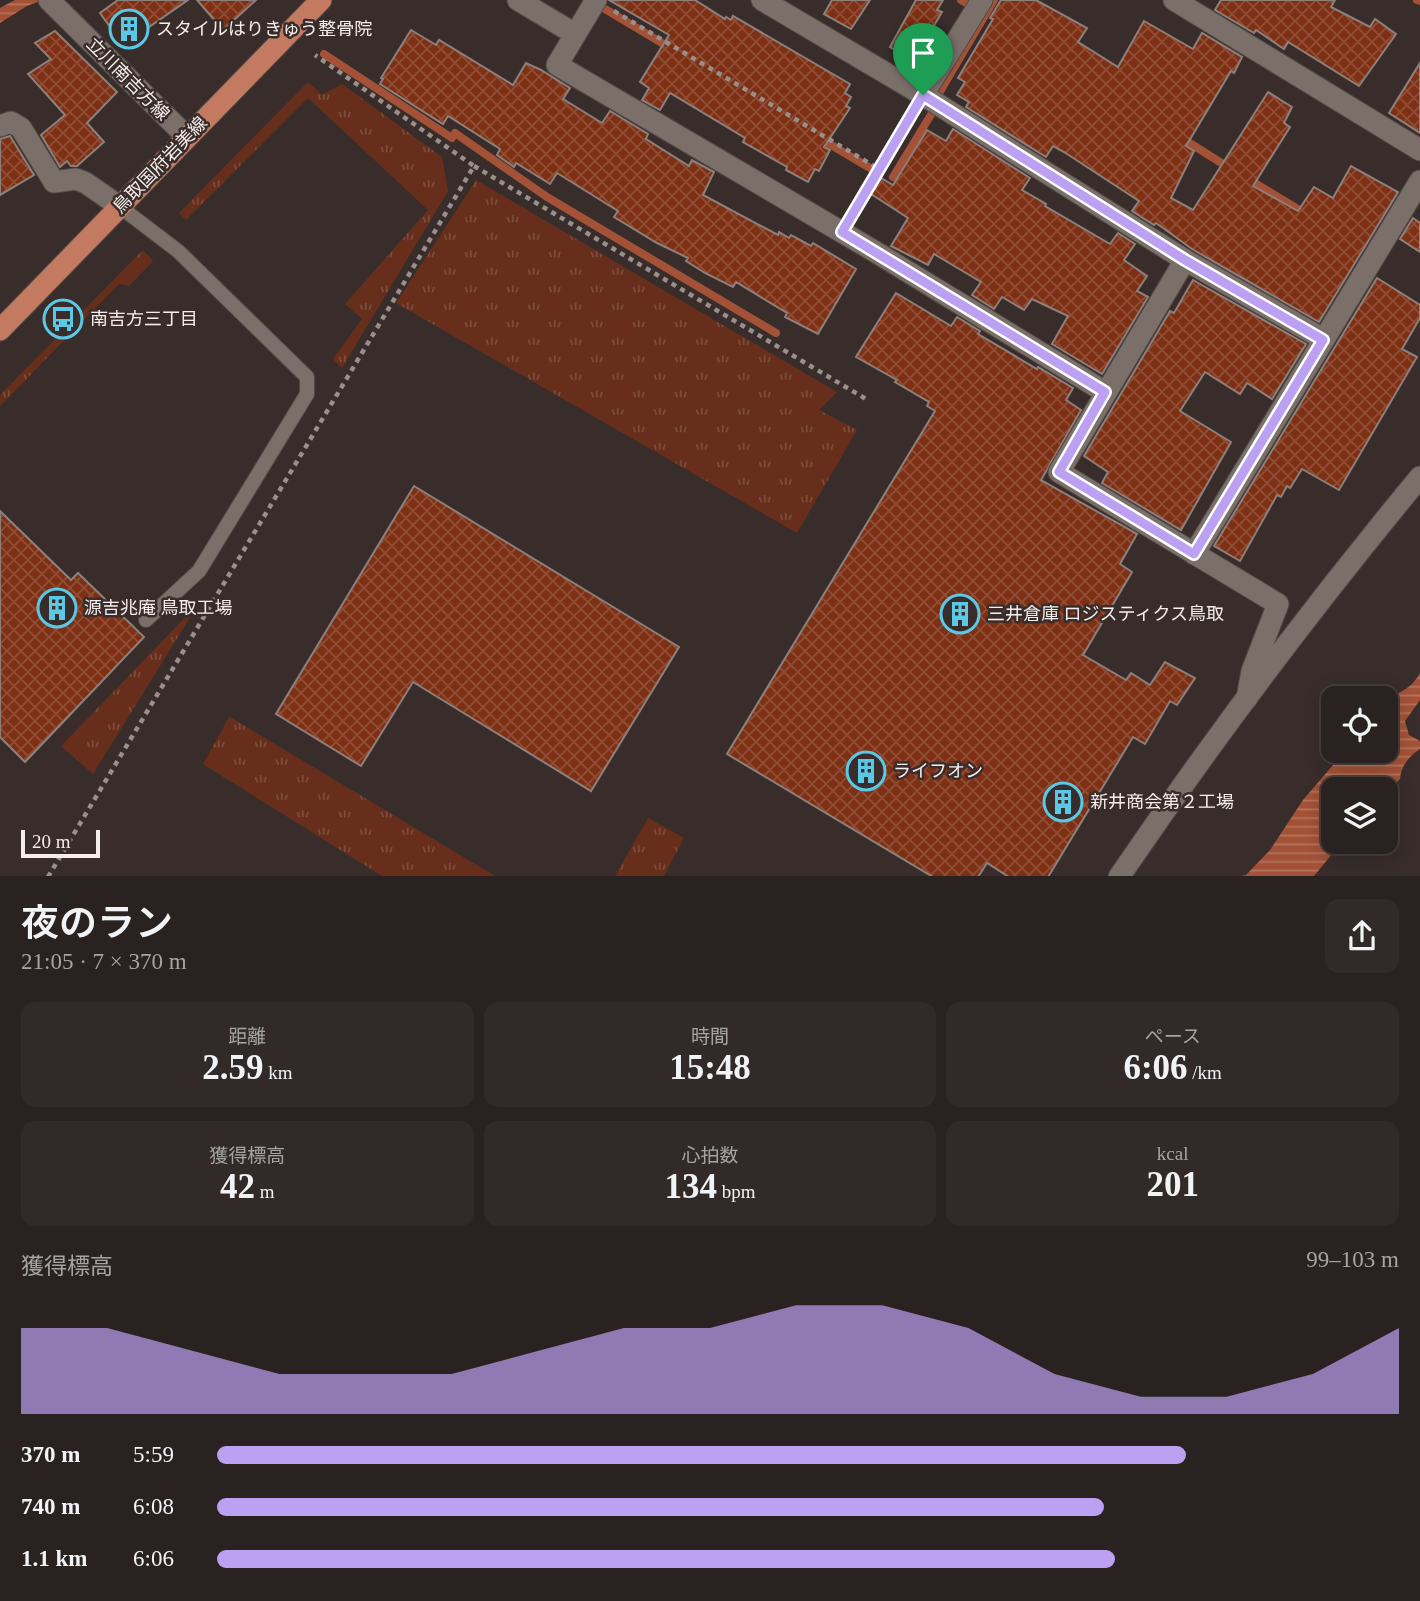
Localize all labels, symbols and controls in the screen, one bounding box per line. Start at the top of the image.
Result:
building icon: スタイルはりきゅう整骨院 [108,8,150,50]
place label: スタイルはりきゅう整骨院 [156,19,372,39]
pin [893,23,953,95]
street label: 立川南吉方線 [83,34,173,124]
icon: arrive [904,34,942,72]
street label: 鳥取国府岩美線 [109,113,211,217]
bus stop icon: 南吉方三丁目 [42,298,84,340]
place label: 南吉方三丁目 [90,309,198,329]
building icon: 源吉兆庵 鳥取工場 [36,587,78,629]
building icon: 三井倉庫 ロジスティクス鳥取 [939,593,981,635]
place label: 源吉兆庵 鳥取工場 [84,598,233,618]
place label: 三井倉庫 ロジスティクス鳥取 [987,604,1224,624]
map controls [1321,686,1398,854]
button: locate [1321,686,1398,763]
building icon: ライフオン [845,750,887,792]
place label: ライフオン [893,761,983,781]
button: layers [1321,777,1398,854]
building icon: 新井商会第２工場 [1042,781,1084,823]
place label: 新井商会第２工場 [1090,792,1234,812]
scale bar [21,828,100,859]
text: 20 m [32,831,71,852]
button: share [1325,899,1399,973]
text: 夜のラン [21,902,173,944]
text: 21:05 · 7 × 370 m [21,949,187,974]
text: 距離 [228,1026,266,1047]
text: 時間 [691,1026,729,1047]
text: ペース [1145,1026,1201,1047]
text: 2.59 [202,1048,263,1087]
text: 15:48 [669,1048,751,1087]
text: 6:06 [1123,1048,1188,1087]
text: km [263,1062,292,1083]
text: /km [1188,1062,1222,1083]
text: kcal [1157,1143,1188,1164]
text: 獲得標高 [209,1145,285,1166]
text: 心拍数 [681,1145,739,1166]
text: 201 [1146,1165,1199,1204]
text: 42 [220,1167,255,1206]
text: 134 [664,1167,717,1206]
text: m [255,1181,275,1202]
text: bpm [717,1181,756,1202]
text: 99–103 m [1306,1247,1399,1272]
text: 獲得標高 [21,1254,113,1279]
text: 370 m [21,1442,80,1467]
text: 5:59 [133,1442,174,1467]
text: 740 m [21,1494,80,1519]
text: 6:08 [133,1494,174,1519]
text: 1.1 km [21,1546,87,1571]
text: 6:06 [133,1546,174,1571]

